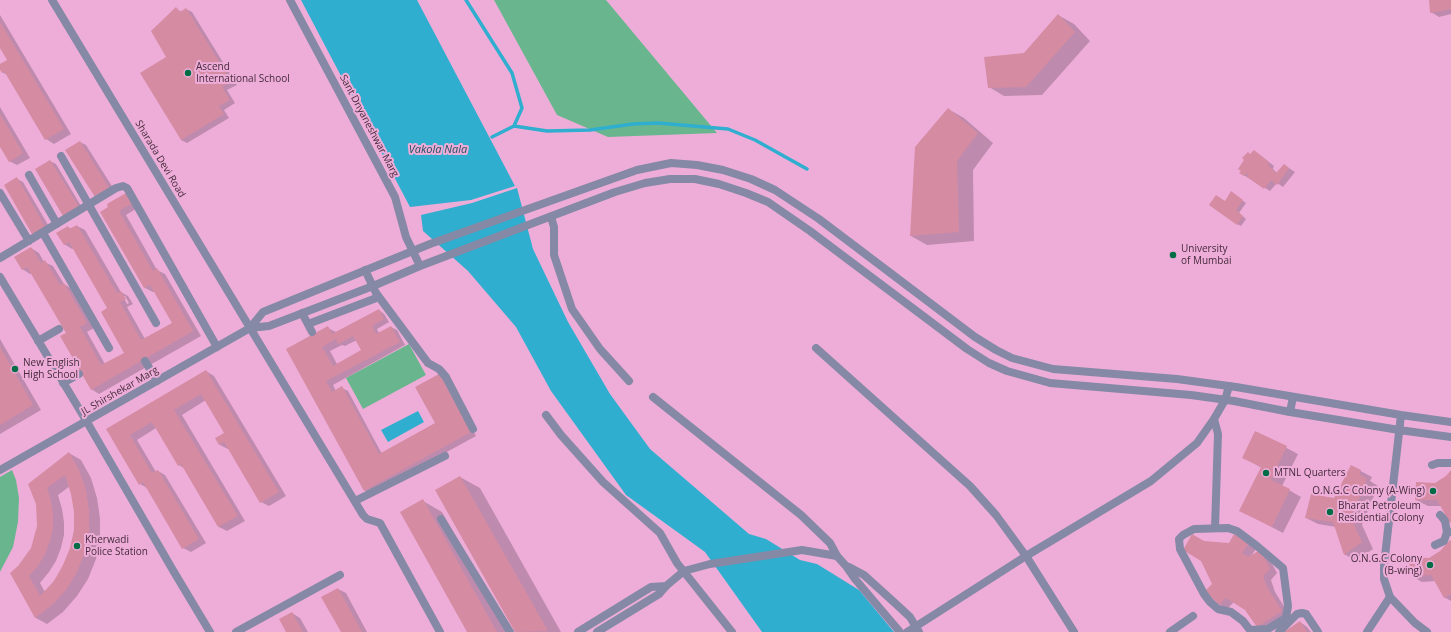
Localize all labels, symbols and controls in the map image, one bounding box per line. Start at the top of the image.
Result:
place label: Ascend International School [196,61,290,84]
marker: Ascend International School [183,68,193,78]
street label: Sant Dnyaneshwar Marg [337,73,401,179]
street label: Sharada Devi Road [132,118,188,200]
water label: Vakola Nala [409,143,467,157]
place label: University of Mumbai [1181,243,1232,266]
marker: University of Mumbai [1168,250,1178,260]
place label: New English High School [23,357,80,380]
marker: New English High School [10,364,20,374]
street label: JL Shirshekar Marg [79,364,161,418]
place label: MTNL Quarters [1274,467,1345,479]
marker: MTNL Quarters [1261,468,1271,478]
place label: O.N.G.C Colony (A-Wing) [1312,485,1425,497]
marker: O.N.G.C Colony (A-Wing) [1428,486,1438,496]
place label: Bharat Petroleum Residential Colony [1338,500,1424,524]
marker: Bharat Petroleum Residential Colony [1325,507,1335,517]
place label: Kherwadi Police Station [85,534,148,558]
marker: Kherwadi Police Station [72,541,82,551]
place label: O.N.G.C Colony (B-wing) [1351,553,1422,576]
marker: O.N.G.C Colony (B-wing) [1425,560,1435,570]

